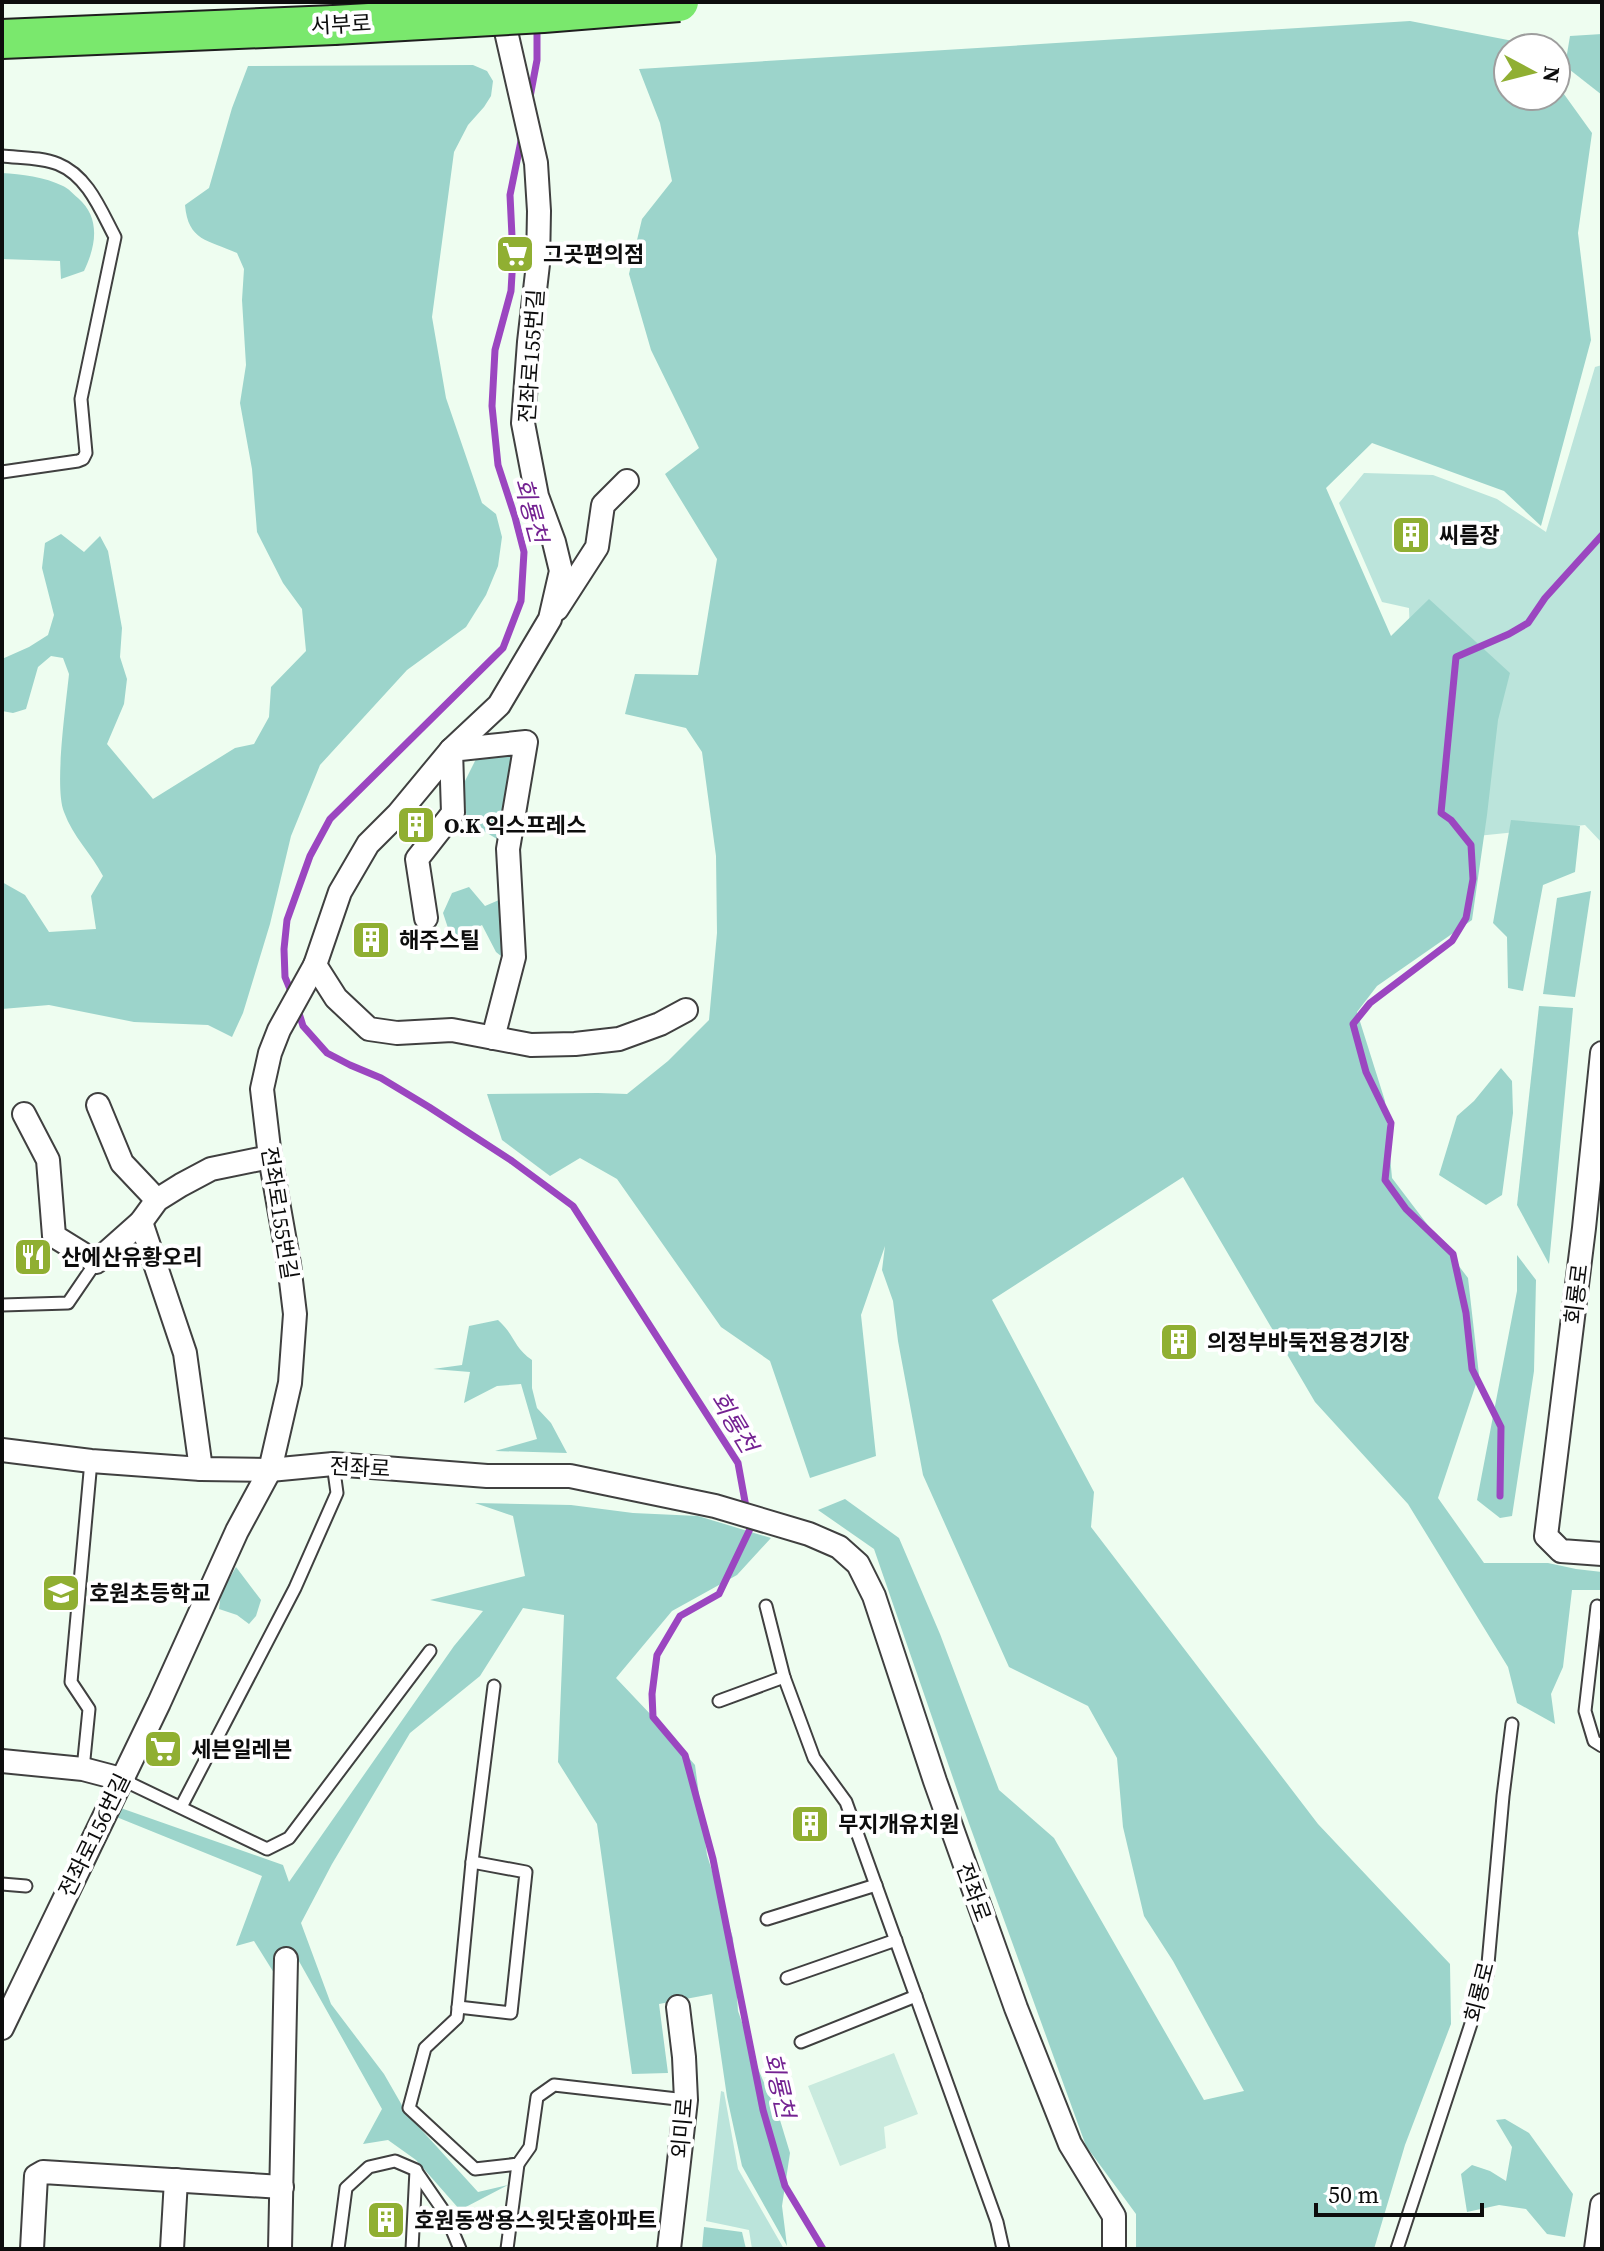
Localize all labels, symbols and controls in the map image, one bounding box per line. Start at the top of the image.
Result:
street label: 서부로 [310,7,372,41]
north arrow [1492,32,1572,112]
text: N [1536,65,1568,84]
supermarket icon: 그곳편의점 [494,233,536,275]
place label: 그곳편의점 [543,239,644,269]
street label: 전좌로155번길 [511,288,551,424]
water label: 회룡천 [506,474,556,549]
building icon: 씨름장 [1390,514,1432,556]
place label: 씨름장 [1439,520,1500,550]
building icon: O.K 익스프레스 [395,804,437,846]
place label: O.K 익스프레스 [444,810,587,840]
building icon: 해주스틸 [350,919,392,961]
place label: 해주스틸 [399,925,480,955]
street label: 전좌로155번길 [255,1144,305,1282]
restaurant icon: 산에산유황오리 [12,1236,54,1278]
place label: 산에산유황오리 [61,1242,203,1272]
street label: 회룡로 [1557,1262,1595,1326]
building icon: 의정부바둑전용경기장 [1158,1321,1200,1363]
place label: 의정부바둑전용경기장 [1207,1327,1409,1357]
water label: 회룡천 [703,1385,767,1461]
street label: 전좌로 [329,1450,391,1484]
school or university icon: 호원초등학교 [40,1572,82,1614]
place label: 호원초등학교 [89,1578,210,1608]
supermarket icon: 세븐일레븐 [142,1728,184,1770]
place label: 세븐일레븐 [191,1734,292,1764]
street label: 전좌로156번길 [51,1768,137,1902]
building icon: 무지개유치원 [789,1803,831,1845]
place label: 무지개유치원 [838,1809,959,1839]
street label: 전좌로 [950,1858,998,1926]
street label: 회룡로 [1457,1959,1501,2025]
water label: 회룡천 [755,2049,803,2124]
street label: 외미로 [664,2096,700,2160]
scale bar [1316,2167,1482,2217]
text: 50 m [1328,2178,1379,2211]
building icon: 호원동쌍용스윗닷홈아파트 [365,2199,407,2241]
place label: 호원동쌍용스윗닷홈아파트 [414,2205,657,2235]

